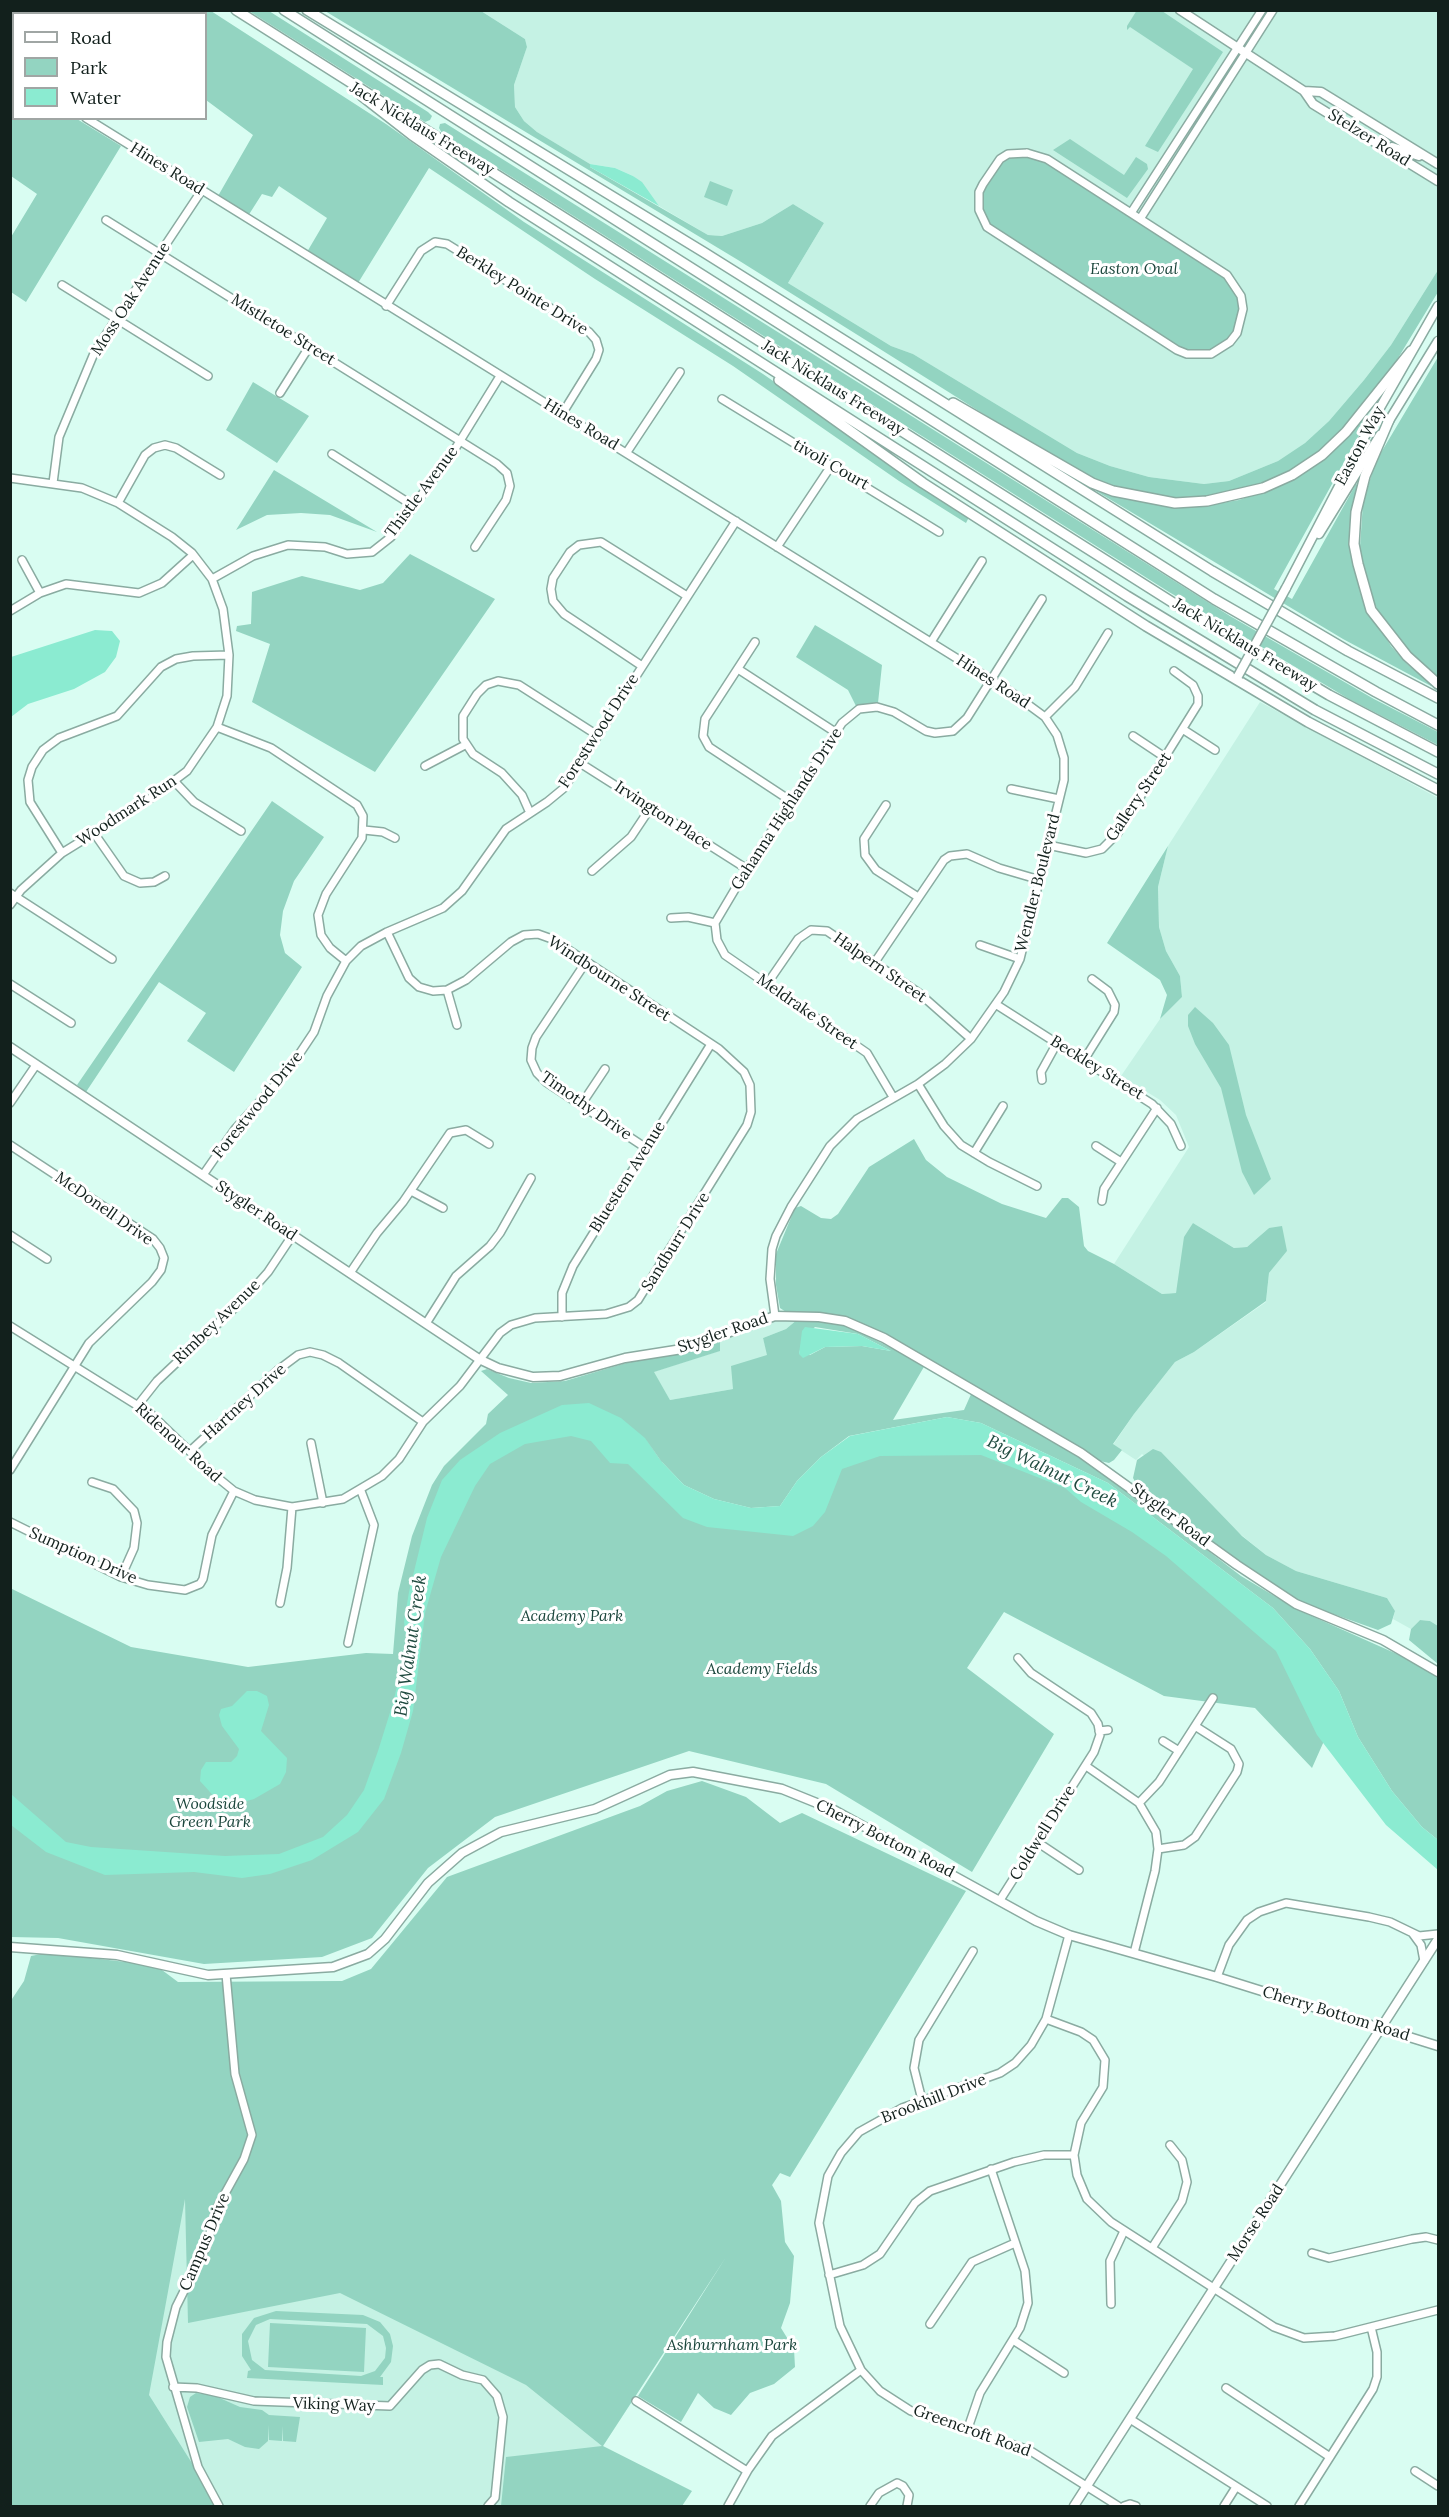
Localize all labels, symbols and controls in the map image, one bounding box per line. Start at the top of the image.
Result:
legend [12,12,207,120]
text: Road [70,26,112,49]
text: Park [70,56,107,79]
street label: Jack Nicklaus Freeway [347,78,497,180]
text: Water [70,86,121,109]
street label: Stelzer Road [1324,105,1414,171]
street label: Hines Road [126,139,208,199]
street label: Moss Oak Avenue [87,239,175,359]
street label: Berkley Pointe Drive [453,243,591,339]
park label: Easton Oval [1090,259,1178,279]
street label: Mistletoe Street [227,290,339,370]
street label: Jack Nicklaus Freeway [758,336,908,440]
street label: Hines Road [540,395,622,455]
street label: Easton Way [1331,403,1389,489]
street label: tivoli Court [790,436,872,494]
street label: Thistle Avenue [381,443,463,541]
street label: Jack Nicklaus Freeway [1170,594,1320,696]
street label: Hines Road [953,651,1033,713]
street label: Forestwood Drive [555,670,643,792]
street label: Gahanna Highlands Drive [727,724,847,894]
street label: Gallery Street [1102,749,1176,845]
street label: Woodmark Run [73,772,181,850]
street label: Irvington Place [611,777,715,855]
street label: Wendler Boulevard [1012,812,1064,954]
street label: Halpern Street [830,929,930,1007]
street label: Windbourne Street [544,932,674,1026]
street label: Meldrake Street [753,970,861,1054]
street label: Beckley Street [1047,1032,1147,1104]
street label: Forestwood Drive [209,1048,307,1162]
street label: Timothy Drive [537,1068,635,1144]
street label: Bluestem Avenue [586,1118,670,1236]
street label: McDonell Drive [51,1168,157,1250]
street label: Stygler Road [212,1177,300,1245]
street label: Sandburr Drive [638,1189,714,1295]
street label: Rimbey Avenue [169,1276,265,1368]
street label: Stygler Road [675,1309,771,1357]
street label: Hartney Drive [200,1360,290,1444]
street label: Ridenour Road [131,1399,225,1487]
water label: Big Walnut Creek [983,1431,1121,1513]
street label: Stygler Road [1127,1479,1213,1551]
street label: Sumption Drive [26,1524,140,1588]
water label: Big Walnut Creek [390,1574,432,1718]
park label: Academy Park [521,1606,623,1626]
park label: Academy Fields [706,1659,818,1679]
street label: Coldwell Drive [1006,1782,1080,1884]
park label: Woodside Green Park [169,1794,251,1832]
street label: Cherry Bottom Road [812,1796,958,1882]
street label: Cherry Bottom Road [1260,1982,1412,2046]
street label: Brookhill Drive [879,2070,989,2128]
street label: Morse Road [1224,2181,1288,2265]
street label: Campus Drive [176,2190,234,2294]
park label: Ashburnham Park [667,2335,797,2355]
street label: Viking Way [292,2394,376,2416]
street label: Greencroft Road [911,2401,1033,2461]

